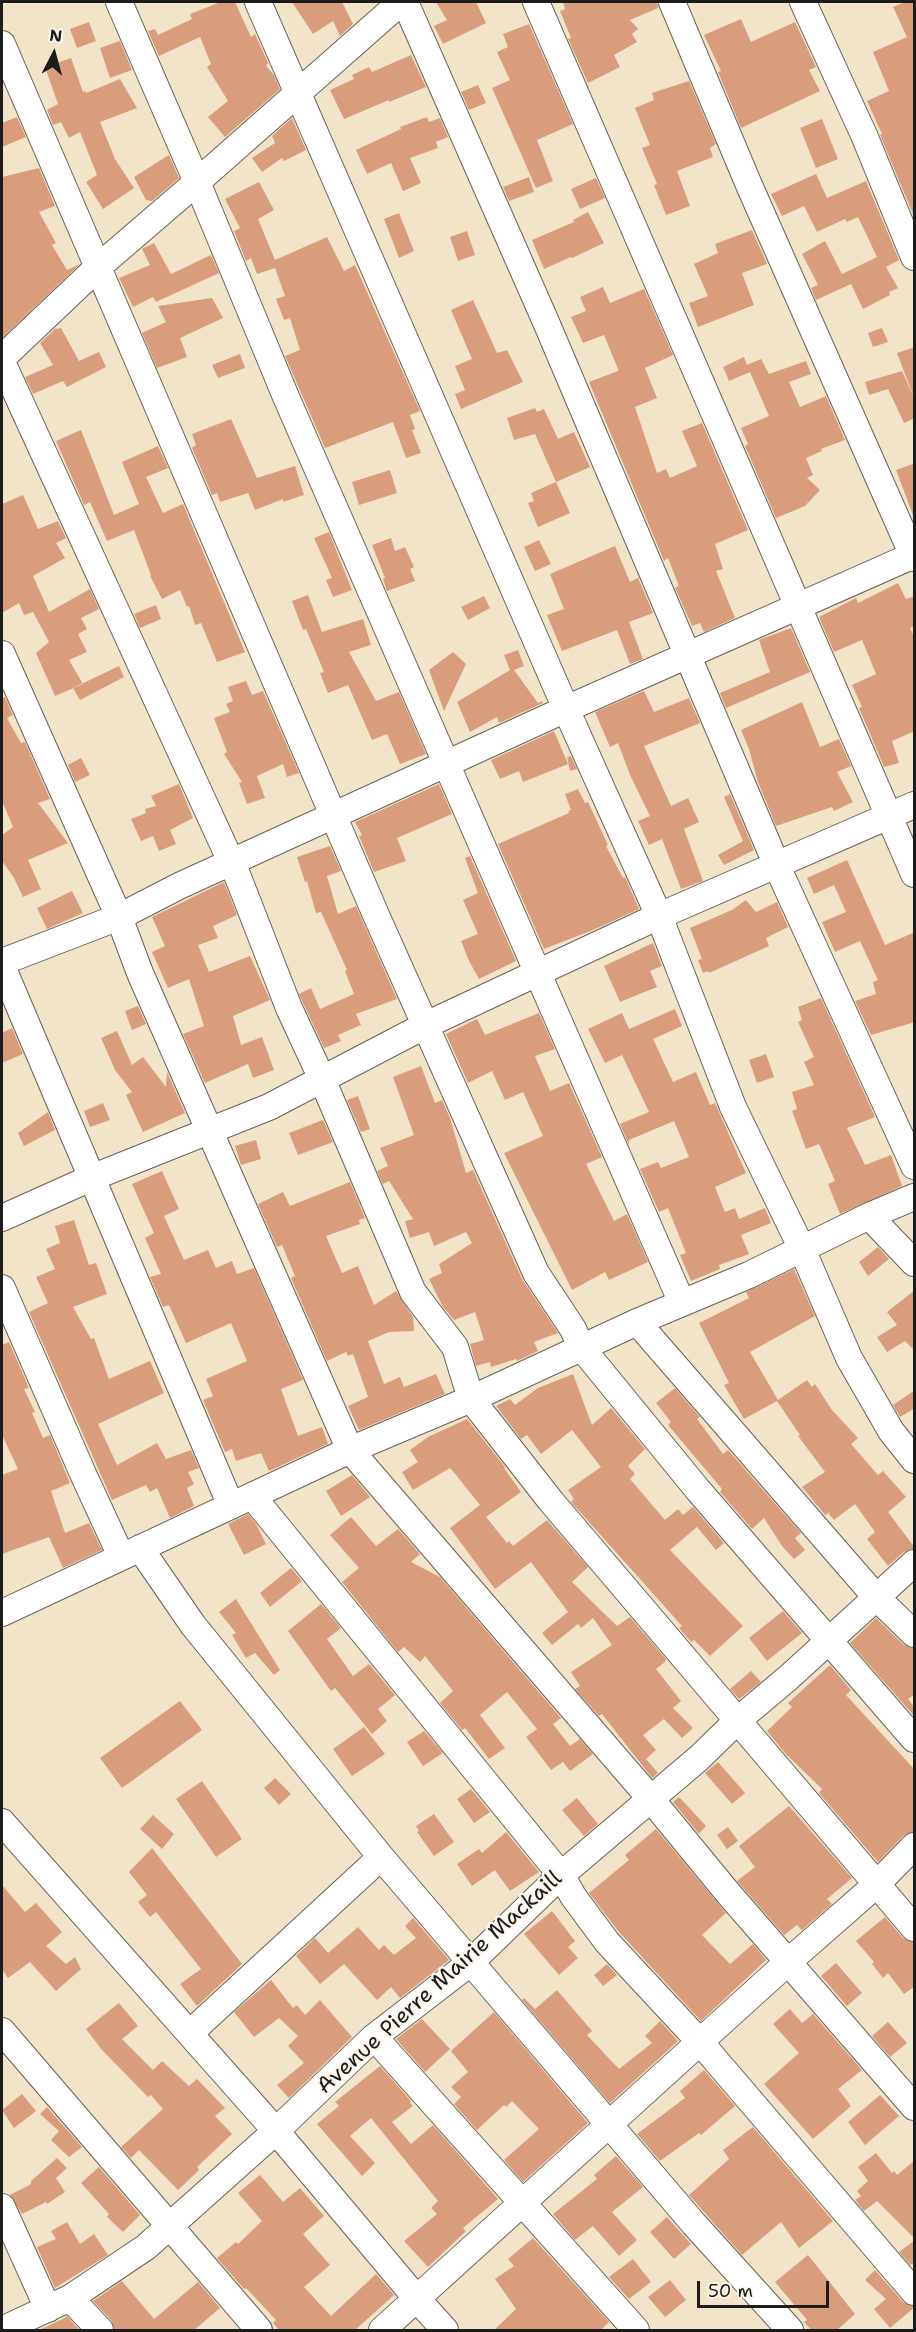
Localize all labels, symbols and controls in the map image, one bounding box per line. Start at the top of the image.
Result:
north arrow [24,24,84,84]
text: N [49,24,63,47]
street label: Avenue Pierre Mairie Mackaill [312,1866,568,2100]
scale bar [700,2269,832,2307]
text: 50 m [708,2279,753,2303]

